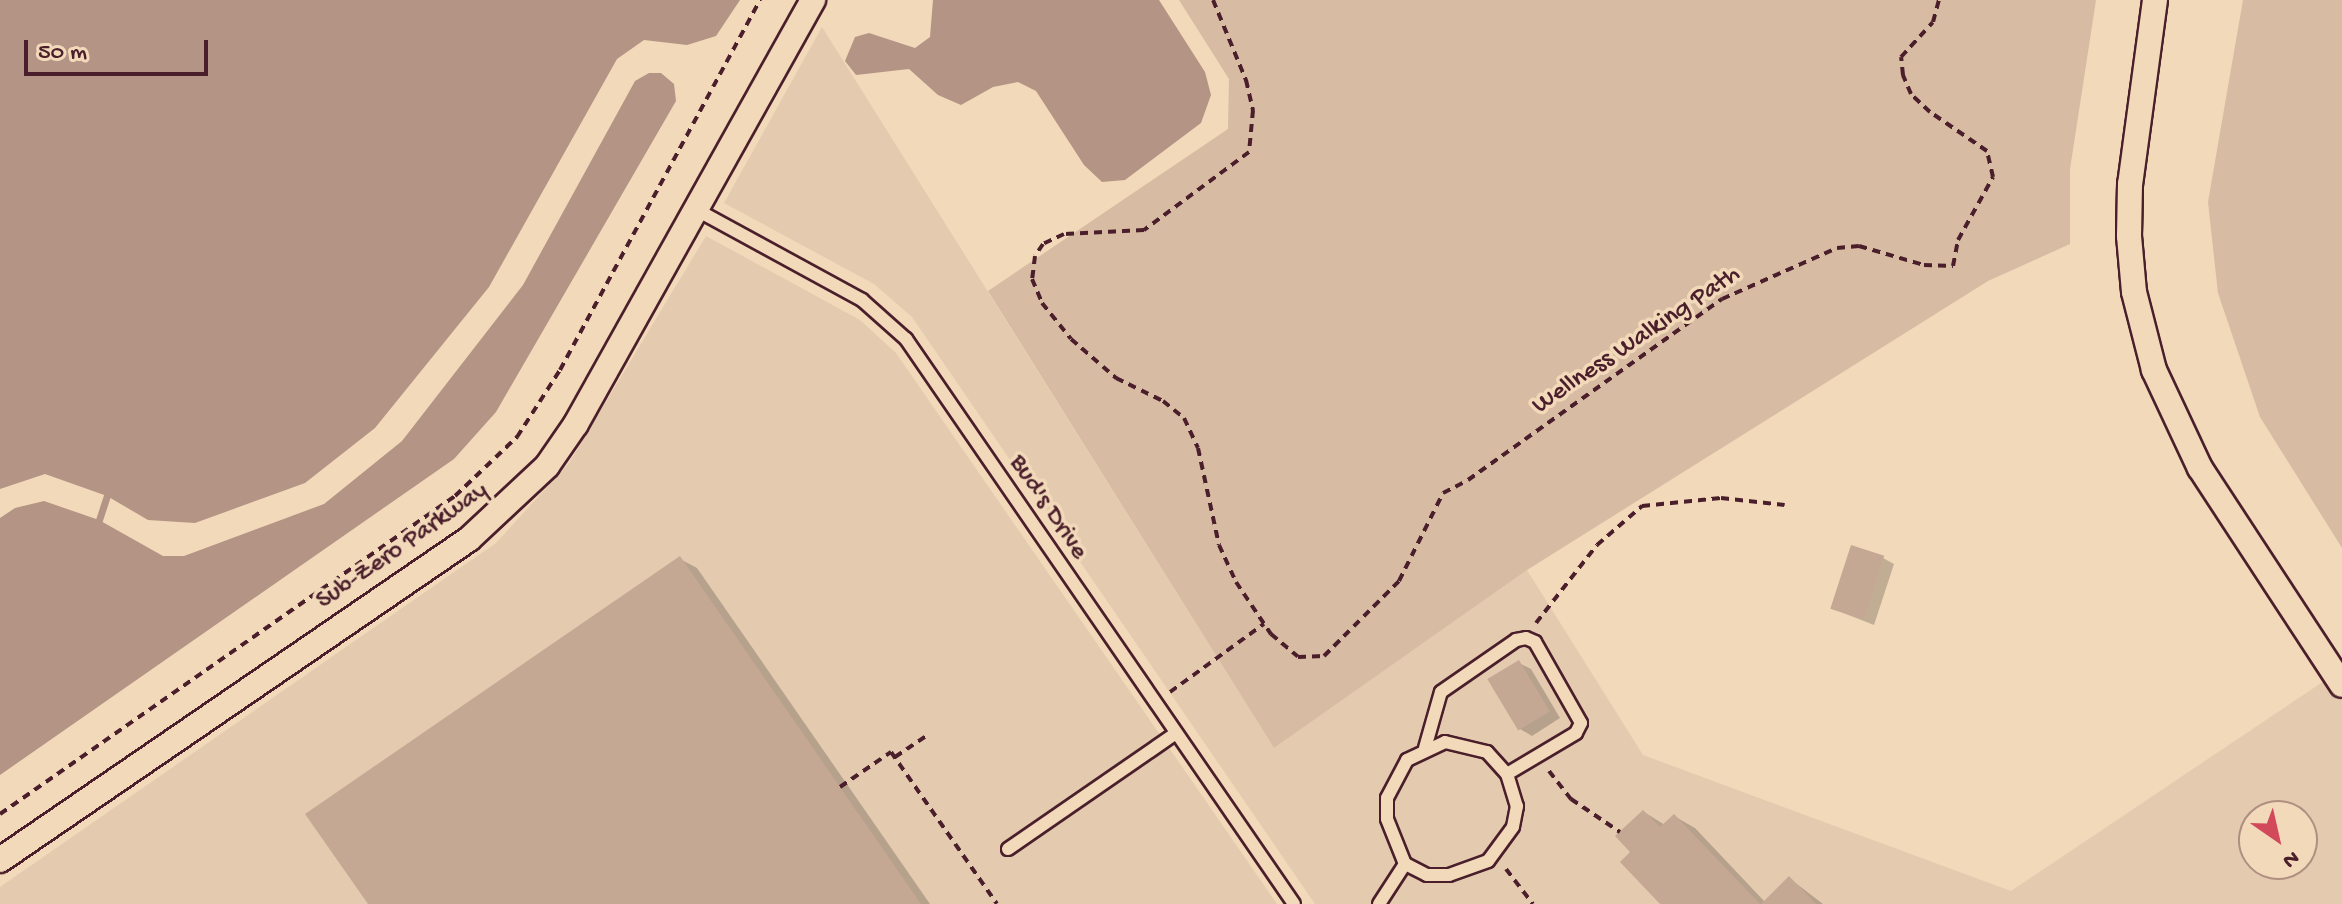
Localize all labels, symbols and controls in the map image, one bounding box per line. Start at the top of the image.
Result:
scale bar [28,24,212,74]
text: 50 m [38,39,87,68]
street label: Wellness Walking Path [1527,260,1747,422]
street label: Bud's Drive [1001,450,1093,566]
street label: Sub-Zero Parkway [311,476,495,618]
north arrow [2238,800,2318,880]
text: N [2277,843,2304,873]

